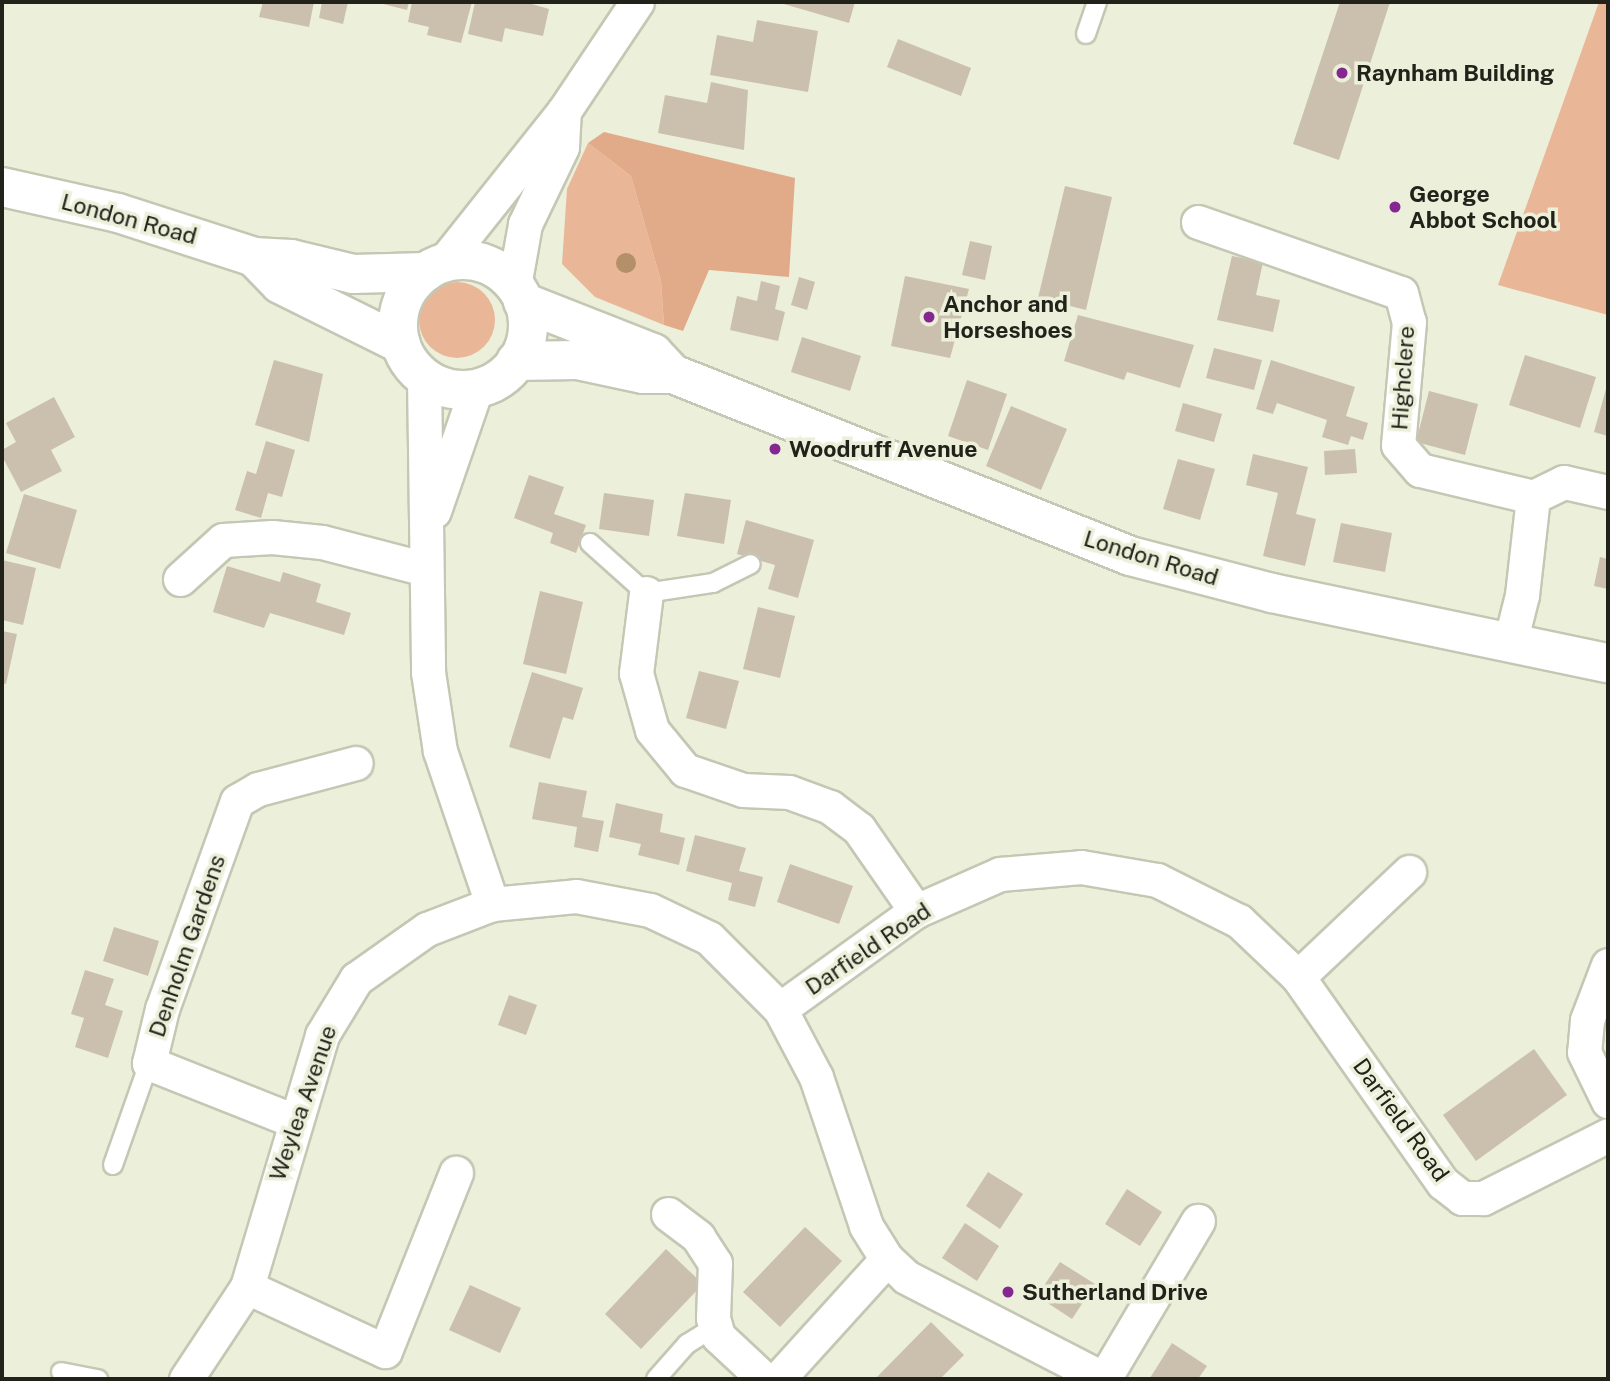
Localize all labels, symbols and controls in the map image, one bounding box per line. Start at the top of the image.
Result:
place label: Raynham Building [1356,59,1554,87]
marker: Raynham Building [1334,65,1350,81]
place label: George Abbot School [1409,180,1557,234]
street label: London Road [58,188,200,250]
marker: George Abbot School [1387,199,1403,215]
place label: Anchor and Horseshoes [943,290,1073,344]
marker: Anchor and Horseshoes [921,309,937,325]
street label: Highclere [1386,325,1420,431]
place label: Woodruff Avenue [789,435,977,463]
marker: Woodruff Avenue [767,441,783,457]
street label: London Road [1080,524,1222,592]
street label: Denholm Gardens [143,851,231,1041]
street label: Darfield Road [800,897,936,1001]
street label: Weylea Avenue [263,1022,343,1184]
street label: Darfield Road [1347,1053,1455,1187]
place label: Sutherland Drive [1022,1278,1208,1306]
marker: Sutherland Drive [1000,1284,1016,1300]

